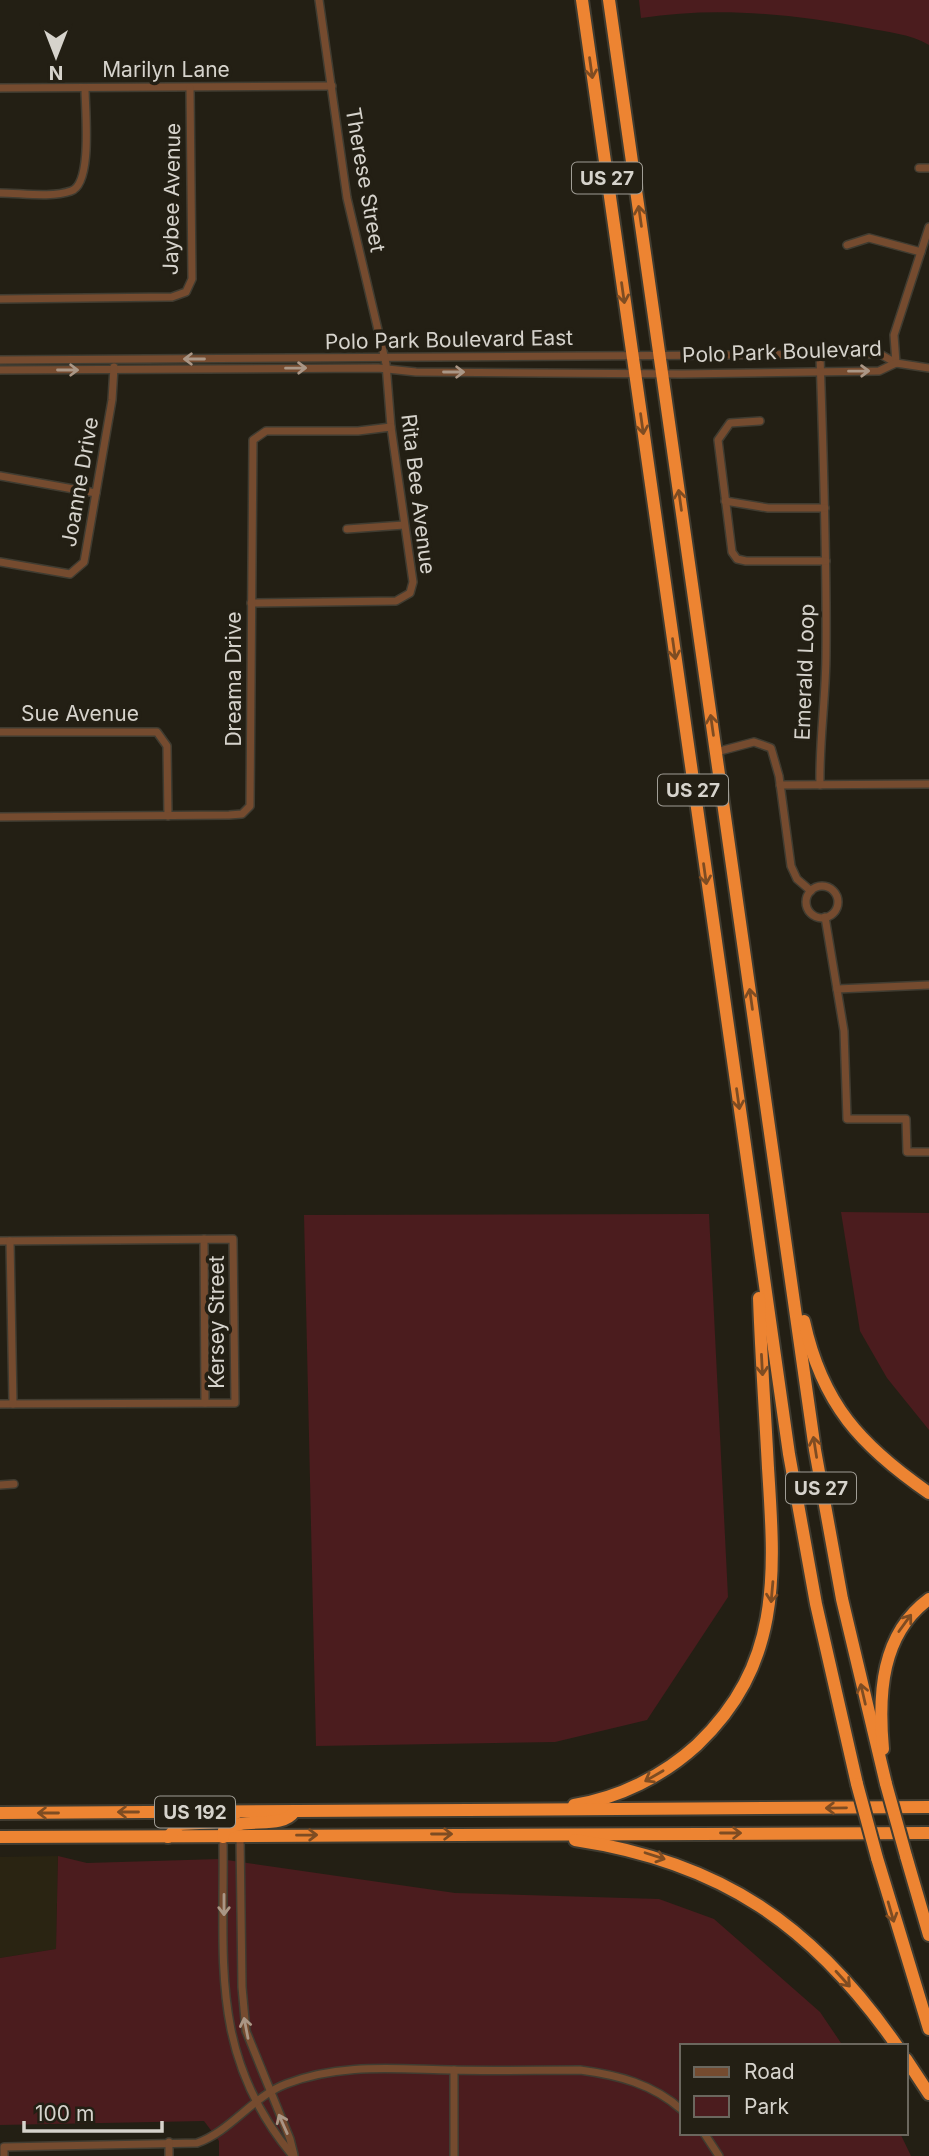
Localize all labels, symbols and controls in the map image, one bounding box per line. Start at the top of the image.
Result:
north arrow [21,21,91,91]
one-way arrow [585,56,598,78]
street label: Marilyn Lane [102,57,230,82]
text: N [49,61,63,84]
street label: Therese Street [340,106,391,254]
street label: Jaybee Avenue [158,123,185,275]
road number: US 27 [572,162,642,194]
one-way arrow [633,205,646,228]
one-way arrow [617,281,630,304]
street label: Polo Park Boulevard East [325,325,573,354]
street label: Polo Park Boulevard [682,336,882,367]
one-way arrow [182,352,205,366]
one-way arrow [284,362,307,375]
one-way arrow [56,363,79,377]
one-way arrow [848,364,871,378]
one-way arrow [443,365,466,379]
street label: Rita Bee Avenue [396,412,441,575]
one-way arrow [636,412,649,434]
street label: Joanne Drive [56,415,103,549]
one-way arrow [674,489,687,512]
street label: Emerald Loop [790,603,819,741]
street label: Dreama Drive [221,611,246,747]
one-way arrow [667,637,680,660]
street label: Sue Avenue [21,701,139,726]
one-way arrow [705,714,718,737]
road number: US 27 [658,775,728,806]
one-way arrow [699,862,712,885]
one-way arrow [744,988,757,1011]
one-way arrow [731,1087,744,1110]
street label: Kersey Street [204,1255,229,1389]
one-way arrow [756,1353,769,1376]
one-way arrow [808,1436,821,1459]
road number: US 27 [786,1472,856,1504]
one-way arrow [765,1580,778,1603]
one-way arrow [898,1614,912,1633]
one-way arrow [856,1683,870,1706]
one-way arrow [645,1769,665,1783]
road number: US 192 [155,1796,235,1828]
one-way arrow [825,1801,848,1814]
one-way arrow [116,1805,139,1819]
one-way arrow [37,1806,60,1820]
one-way arrow [719,1826,742,1840]
one-way arrow [431,1827,454,1841]
one-way arrow [295,1828,318,1842]
one-way arrow [644,1851,666,1863]
one-way arrow [217,1893,231,1916]
one-way arrow [886,1901,899,1923]
one-way arrow [835,1970,852,1987]
one-way arrow [239,2017,253,2040]
legend [680,2044,908,2135]
text: Road [744,2059,795,2084]
scale bar [24,2090,163,2134]
text: Park [744,2094,789,2119]
text: 100 m [35,2101,94,2126]
one-way arrow [276,2113,289,2135]

